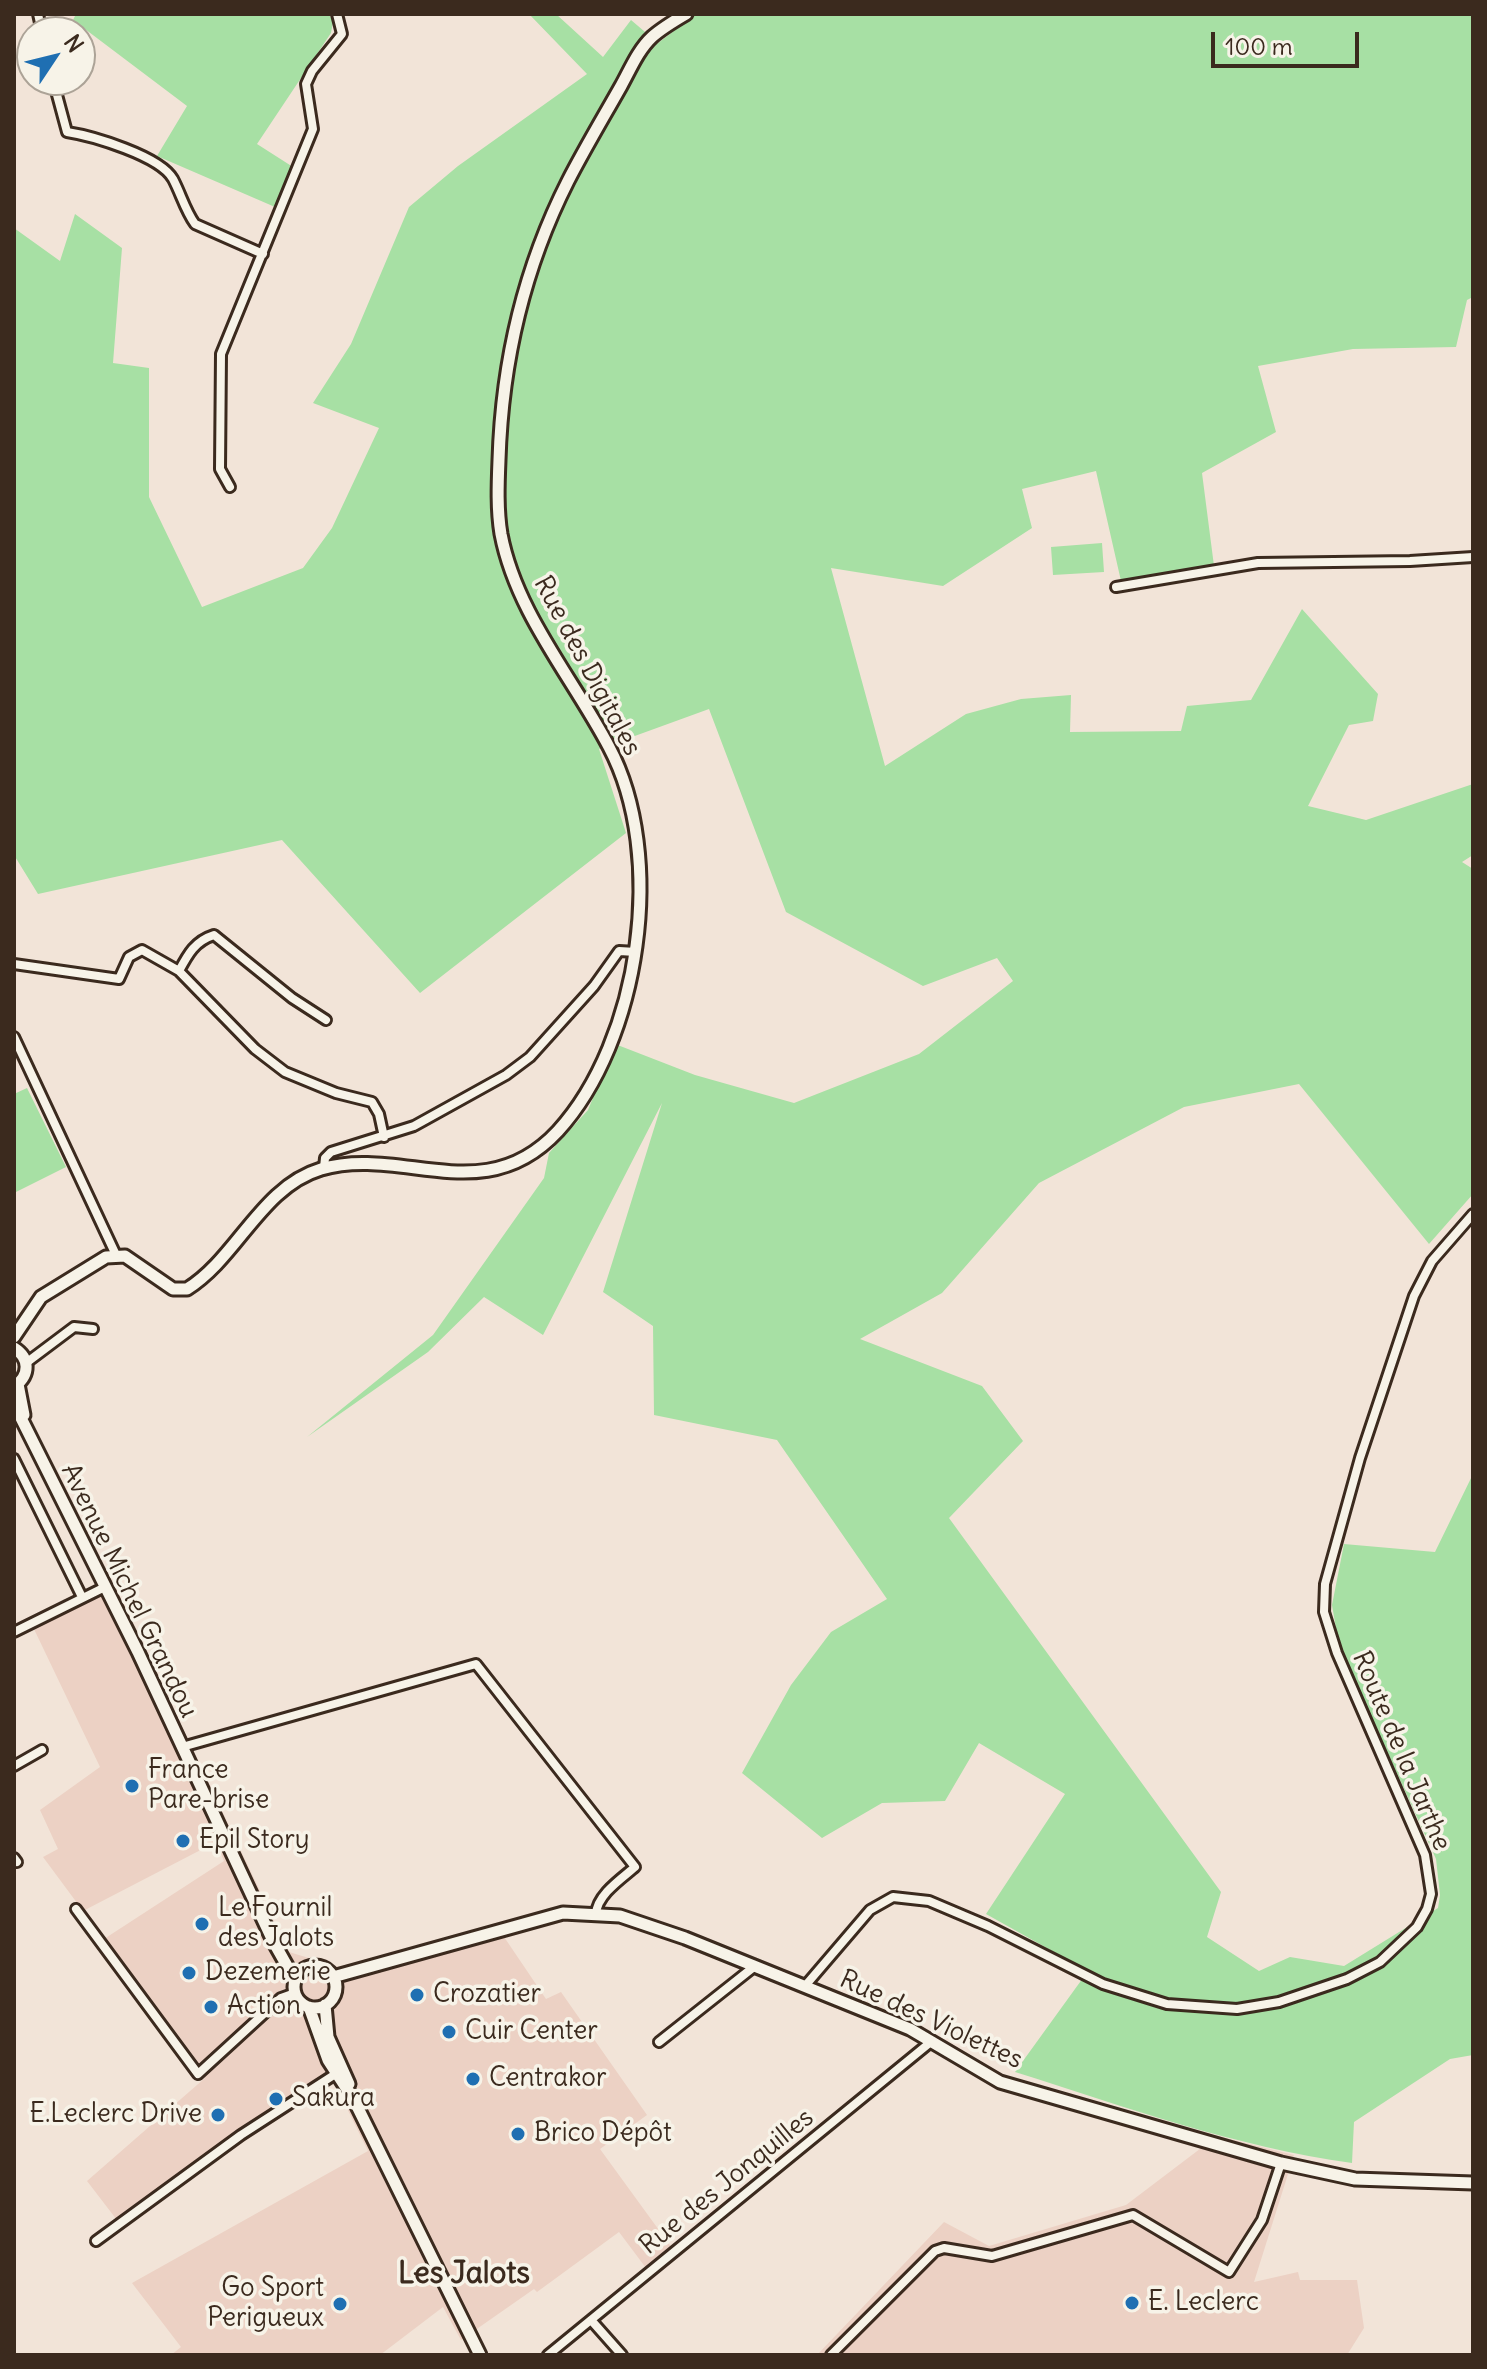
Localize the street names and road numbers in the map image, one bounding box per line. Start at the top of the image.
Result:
street label: Rue des Digitales [527,571,647,761]
street label: Avenue Michel Grandou [54,1459,204,1723]
street label: Route de la Jarthe [1345,1647,1457,1855]
street label: Rue des Violettes [834,1964,1028,2076]
street label: Rue des Jonquilles [634,2102,820,2262]

